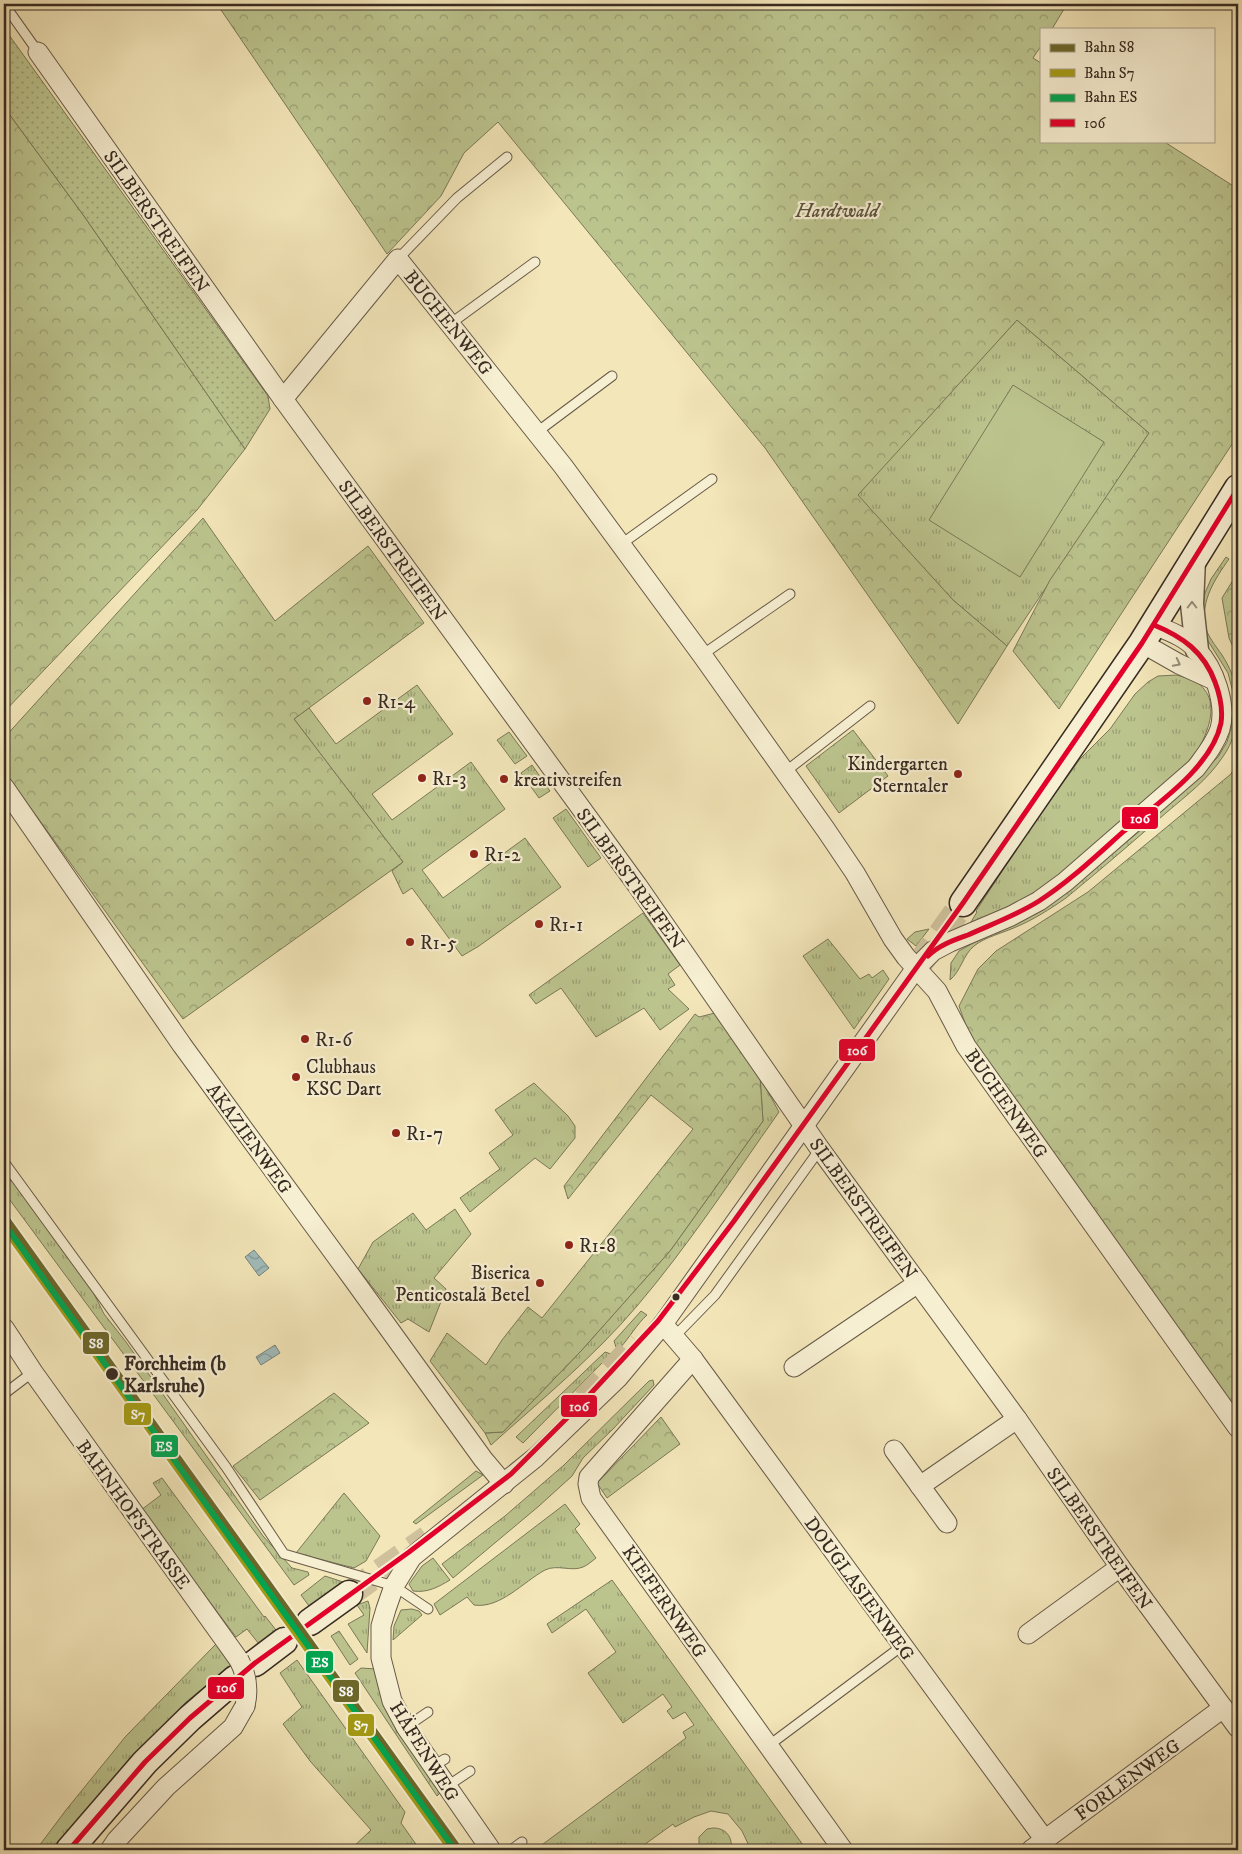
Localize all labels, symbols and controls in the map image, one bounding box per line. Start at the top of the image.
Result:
legend [1040,28,1214,142]
text: Bahn S8 [1084,38,1134,57]
text: Bahn S7 [1084,64,1135,83]
text: Bahn ES [1084,88,1137,107]
text: 106 [1084,114,1107,133]
street label: SILBERSTREIFEN [98,146,214,298]
park label: Hardtwald [795,200,881,223]
street label: BUCHENWEG [399,266,497,380]
street label: SILBERSTREIFEN [333,476,451,626]
one-way arrow [1187,601,1197,609]
one-way arrow [1172,657,1181,667]
place label: R1-4 [377,691,416,714]
marker: R1-4 [361,695,373,707]
place label: Kindergarten Sterntaler [847,753,948,798]
place label: R1-3 [432,768,466,791]
marker: Kindergarten Sterntaler [952,768,964,780]
place label: kreativstreifen [514,769,622,792]
marker: R1-3 [416,772,428,784]
marker: kreativstreifen [498,773,510,785]
street label: SILBERSTREIFEN [571,804,689,954]
line badge: 106 [1121,806,1159,830]
text: 106 [1130,810,1151,828]
place label: R1-2 [484,844,521,867]
marker: R1-2 [468,848,480,860]
place label: R1-1 [549,914,583,937]
marker: R1-1 [533,918,545,930]
place label: R1-5 [420,932,457,955]
marker: R1-5 [404,936,416,948]
place label: R1-6 [315,1029,353,1052]
marker: R1-6 [299,1033,311,1045]
line badge: 106 [838,1038,876,1062]
text: 106 [847,1042,868,1060]
street label: BUCHENWEG [960,1045,1052,1163]
place label: Clubhaus KSC Dart [306,1056,381,1101]
marker: Clubhaus KSC Dart [290,1071,302,1083]
street label: AKAZIENWEG [201,1079,297,1199]
place label: R1-7 [406,1123,443,1146]
marker: R1-7 [390,1127,402,1139]
street label: SILBERSTREIFEN [804,1134,922,1284]
place label: R1-8 [579,1235,616,1258]
marker: R1-8 [563,1239,575,1251]
place label: Biserica Penticostală Betel [395,1262,530,1307]
marker: Biserica Penticostală Betel [534,1277,546,1289]
unlabelled marker [671,1292,681,1302]
line badge: S8 [82,1331,110,1355]
text: S8 [89,1335,103,1353]
place label: Forchheim (b Karlsruhe) [124,1353,226,1398]
marker: Forchheim (b Karlsruhe) [104,1366,120,1382]
line badge: 106 [560,1394,598,1418]
text: 106 [569,1398,590,1416]
line badge: S7 [123,1402,152,1426]
text: S7 [131,1406,145,1424]
line badge: ES [150,1434,179,1458]
street label: BAHNHOFSTRASSE [71,1436,195,1594]
text: ES [155,1438,173,1456]
street label: SILBERSTREIFEN [1041,1463,1157,1615]
street label: DOUGLASIENWEG [799,1512,919,1665]
street label: KIEFERNWEG [616,1541,711,1663]
line badge: ES [305,1650,334,1674]
text: ES [311,1654,329,1672]
line badge: 106 [207,1676,245,1700]
text: 106 [216,1679,237,1697]
line badge: S8 [332,1679,360,1703]
text: S8 [339,1683,353,1701]
street label: HÄFENWEG [384,1697,464,1806]
line badge: S7 [347,1713,375,1737]
text: S7 [354,1717,368,1735]
street label: FORLENWEG [1071,1734,1185,1826]

